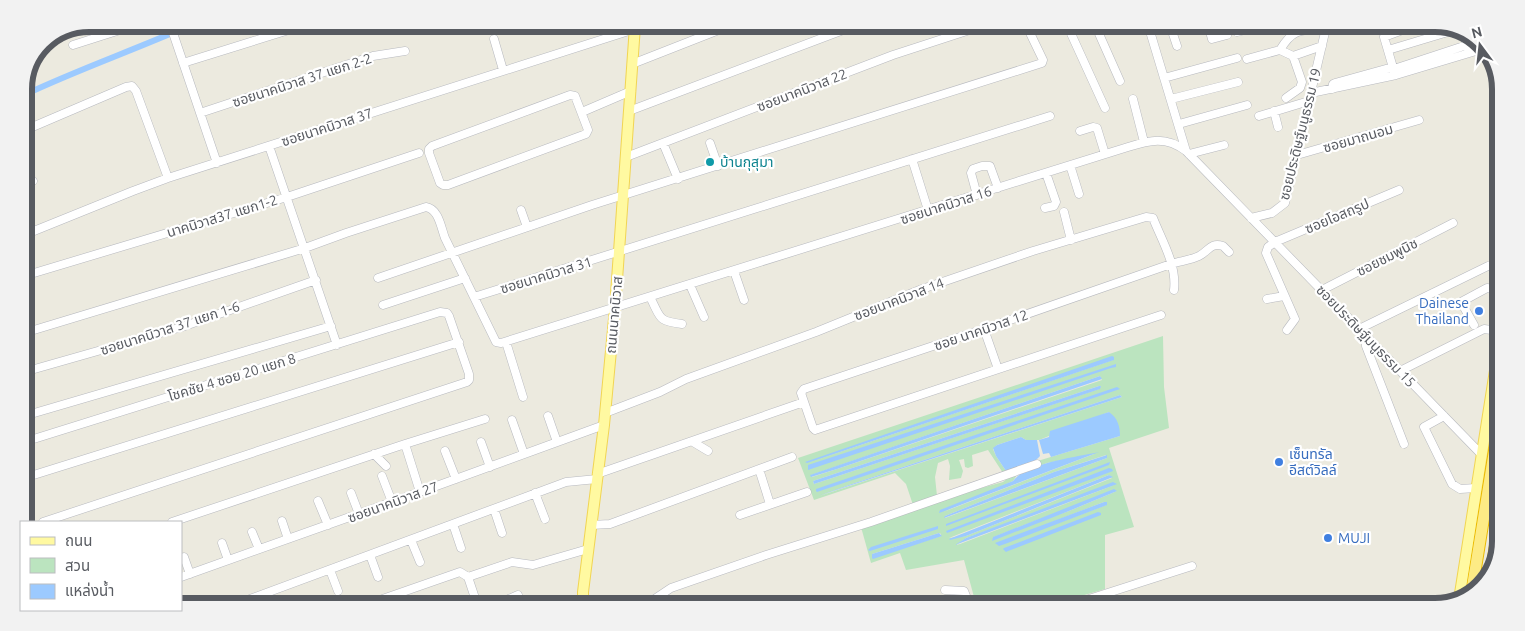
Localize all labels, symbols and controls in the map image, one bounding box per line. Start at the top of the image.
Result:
north arrow [1455,20,1505,70]
text: N [1470,23,1484,42]
street label: ซอยนาคนิวาส 37 แยก 2-2 [230,50,374,110]
street label: ซอยนาคนิวาส 22 [755,65,849,115]
street label: ซอยประดิษฐ์มนูธรรม 19 [1276,66,1325,202]
street label: ซอยนาคนิวาส 37 [279,105,375,149]
street label: ซอยมาถนอม [1321,120,1395,156]
place label: บ้านกุสุมา [720,154,773,171]
marker: บ้านกุสุมา [704,156,716,168]
street label: ซอยนาคนิวาส 16 [898,183,994,227]
street label: นาคนิวาส37 แยก1-2 [165,192,279,240]
street label: ซอยโอสถรูป [1303,195,1372,238]
street label: ซอยชมพูนิช [1354,235,1421,280]
street label: ซอยนาคนิวาส 31 [498,253,594,297]
street label: ซอยนาคนิวาส 14 [852,274,946,324]
street label: ถนนนาคนิวาส [603,276,625,354]
street label: ซอยประดิษฐ์มนูธรรม 15 [1312,282,1419,391]
place label: Dainese Thailand [1416,295,1469,327]
street label: ซอยนาคนิวาส 37 แยก 1-6 [98,298,242,358]
marker: Dainese Thailand [1473,305,1485,317]
street label: ซอย นาคนิวาส 12 [932,306,1030,354]
street label: โชคชัย 4 ซอย 20 แยก 8 [166,350,298,404]
place label: เซ็นทรัล อีสต์วิลล์ [1289,446,1337,478]
marker: เซ็นทรัล อีสต์วิลล์ [1273,456,1285,468]
street label: ซอยนาคนิวาส 27 [346,478,440,526]
legend [20,521,182,611]
place label: MUJI [1338,530,1370,546]
text: ถนน [65,532,92,549]
marker: MUJI [1322,532,1334,544]
text: สวน [65,557,90,574]
text: แหล่งน้ำ [65,580,114,599]

